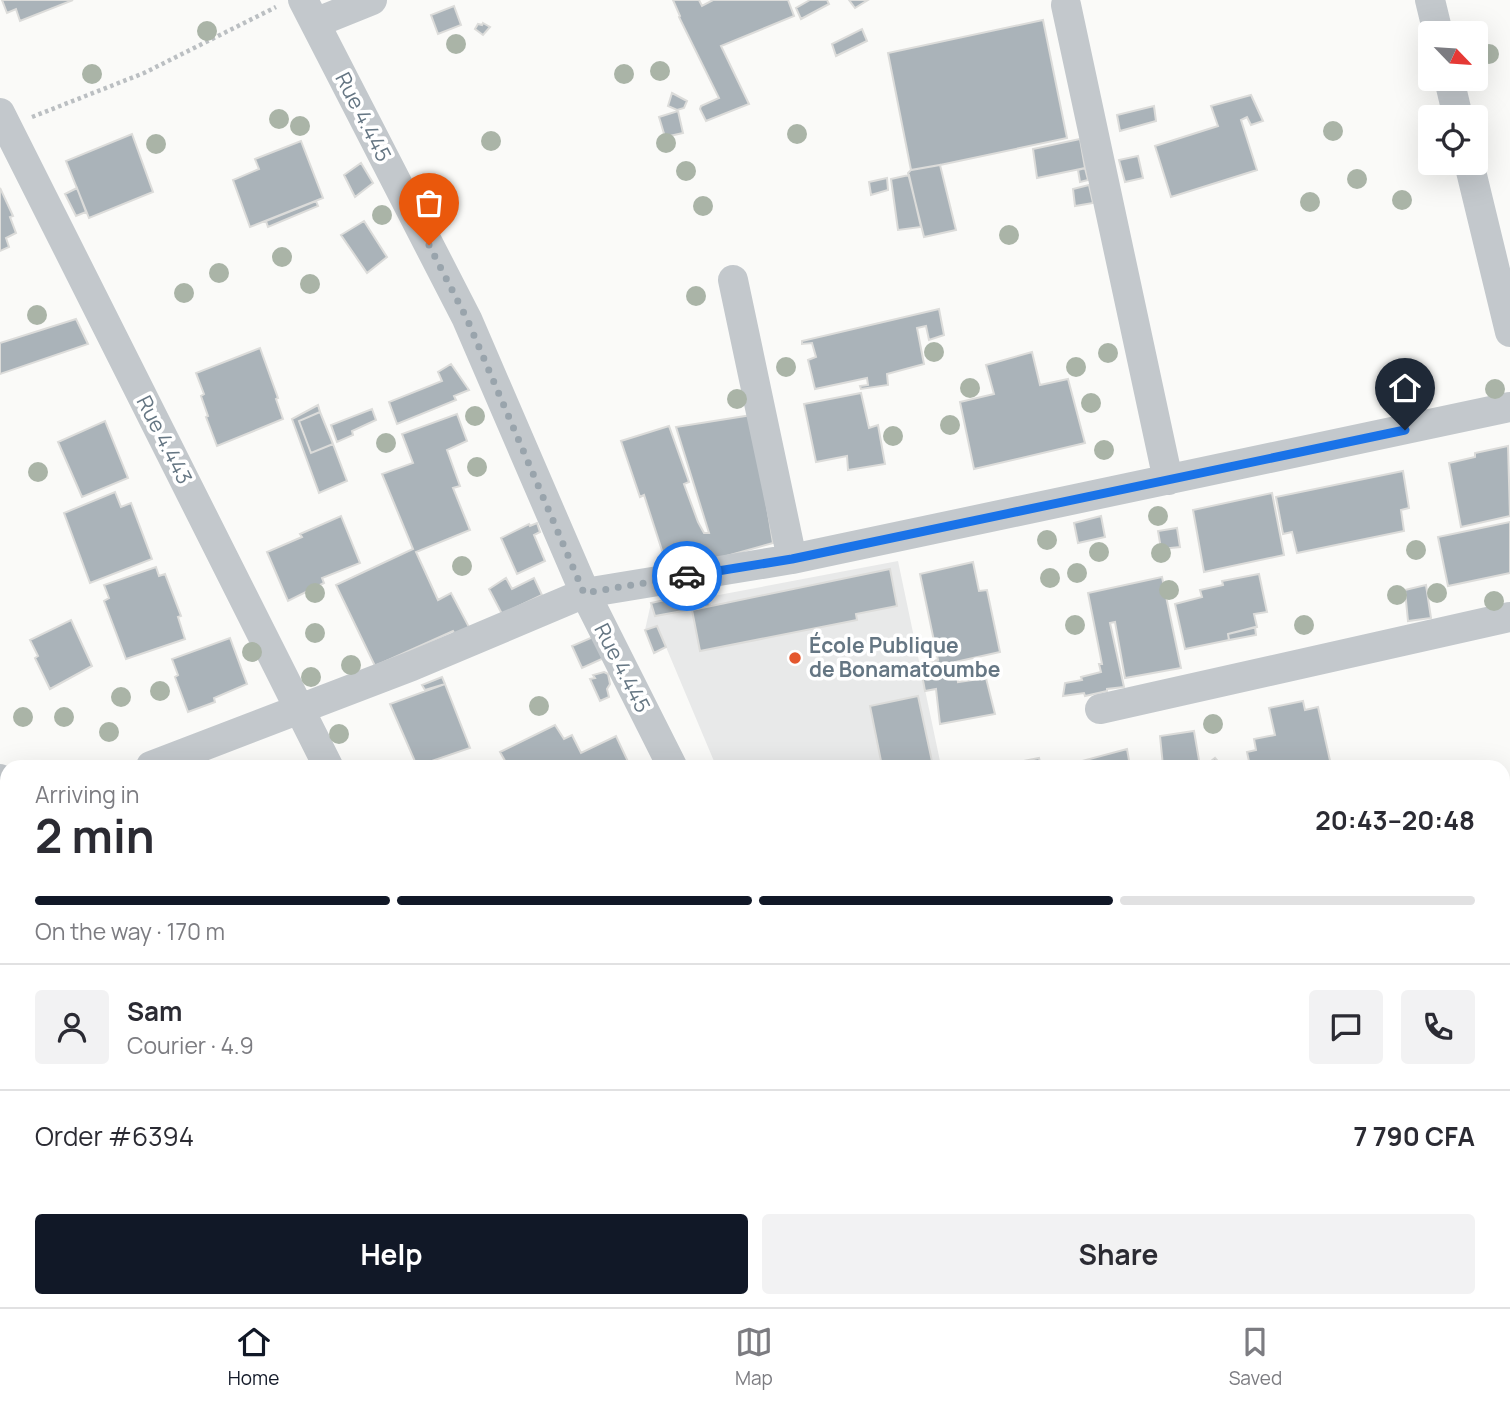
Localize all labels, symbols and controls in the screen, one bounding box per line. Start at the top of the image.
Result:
north arrow [1418,21,1488,91]
map controls [1418,21,1488,175]
street label: Rue 4.445 [329,67,398,166]
button: locate [1418,105,1488,175]
pin [399,173,459,245]
icon: bag [410,184,448,222]
pin [1375,358,1435,430]
icon: home [1386,369,1424,407]
street label: Rue 4.443 [131,390,199,489]
courier [652,541,722,611]
icon: car [668,557,706,595]
street label: Rue 4.445 [588,618,657,717]
place label: École Publique de Bonamatoumbe [809,631,1000,683]
marker: École Publique de Bonamatoumbe [787,650,803,666]
text: Arriving in [35,778,140,810]
text: 20:43–20:48 [1315,802,1475,838]
text: 2 min [35,804,155,867]
text: On the way · 170 m [35,915,225,947]
button: person [35,990,109,1064]
button: chat [1309,990,1383,1064]
button: phone [1401,990,1475,1064]
text: Sam [127,993,182,1029]
text: Courier · 4.9 [127,1029,254,1061]
text: Order #6394 [35,1118,194,1154]
text: 7 790 CFA [1354,1118,1475,1154]
button: Help [35,1214,748,1294]
button: Share [762,1214,1475,1294]
tab: Home [228,1323,279,1391]
tab: Map [735,1323,773,1391]
tab: Saved [1229,1323,1282,1391]

